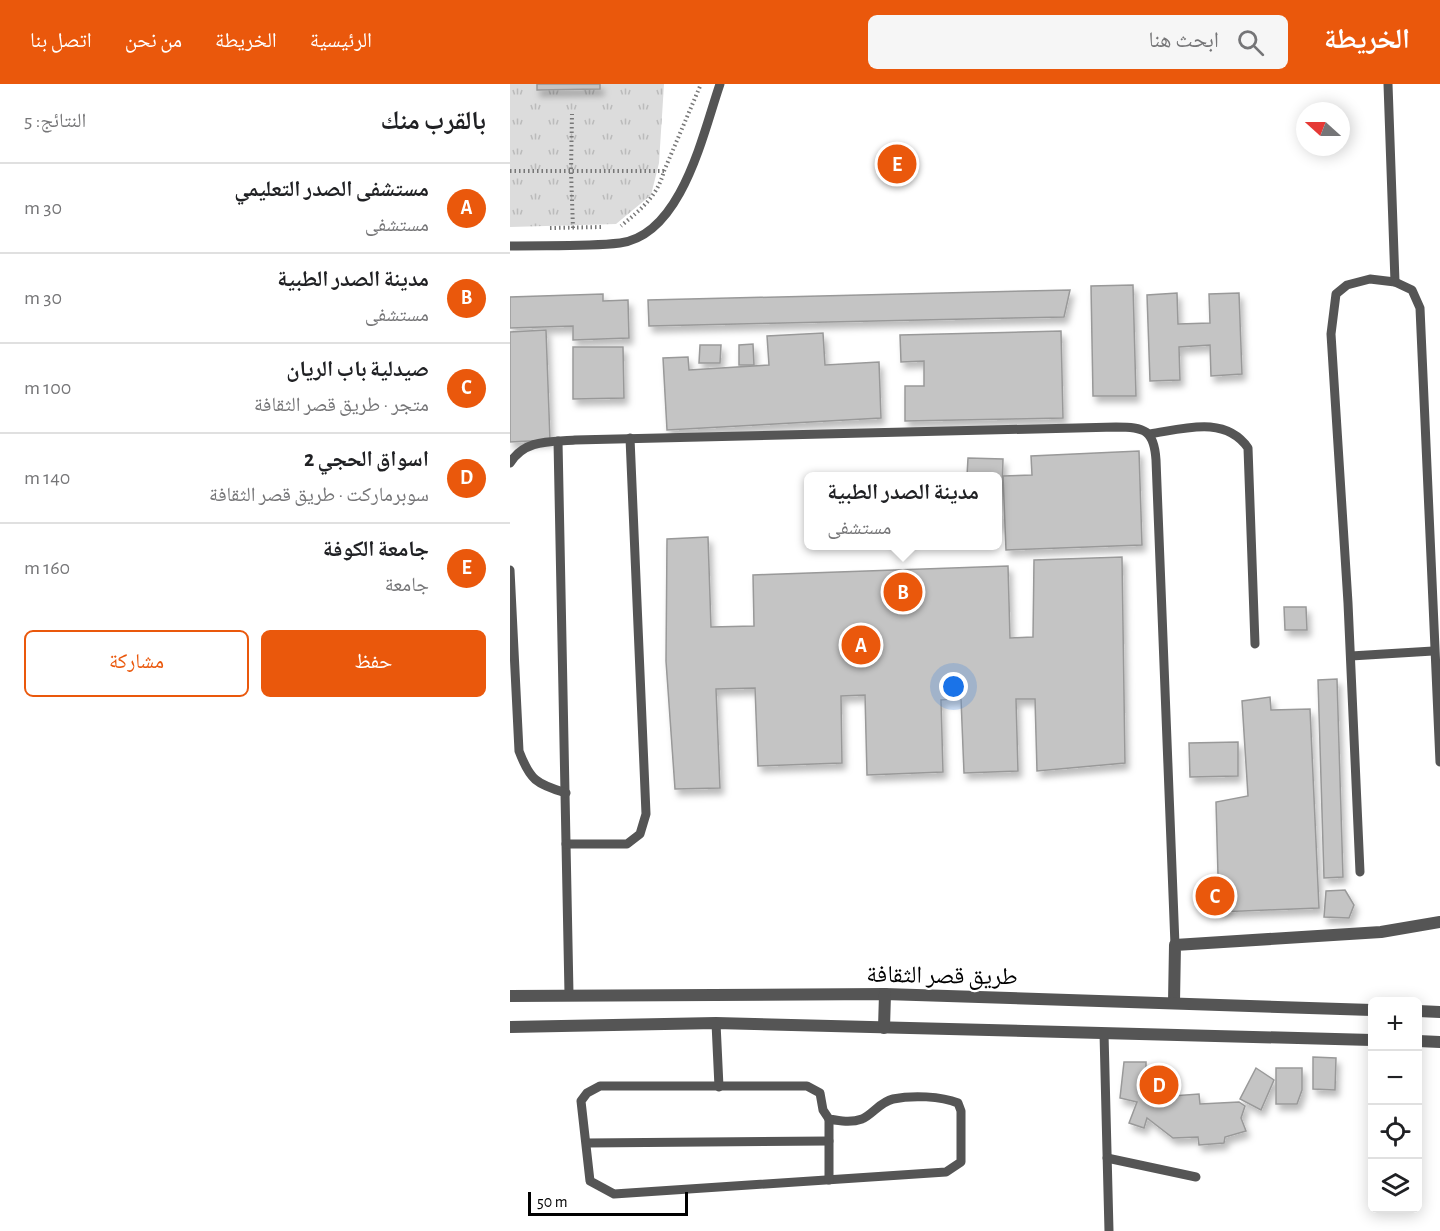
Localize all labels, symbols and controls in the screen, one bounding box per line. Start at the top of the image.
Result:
search box [868,15,1288,69]
icon: search [1234,26,1267,59]
text: الخريطة [1324,26,1410,54]
text: ابحث هنا [1148,29,1219,51]
text: اتصل بنا [30,30,92,51]
text: من نحن [125,30,182,51]
text: الخريطة [215,30,277,51]
text: الرئيسية [310,30,372,51]
north arrow [1296,102,1350,156]
text: بالقرب منك [381,108,486,134]
text: النتائج: 5 [24,111,86,131]
pin: E [878,142,916,187]
text: مستشفى الصدر التعليمي [234,178,429,200]
text: 30 m [24,198,62,218]
text: A [461,198,473,218]
text: مستشفى [365,215,429,235]
text: مدينة الصدر الطبية [277,268,429,290]
text: 30 m [24,288,62,308]
text: B [461,288,472,308]
text: مستشفى [365,305,429,325]
text: صيدلية باب الريان [286,358,429,380]
text: 100 m [24,378,71,398]
text: C [461,378,472,398]
text: متجر · طريق قصر الثقافة [254,395,429,415]
text: اسواق الحجي 2 [304,448,429,470]
text: 140 m [24,468,70,488]
text: D [460,468,473,488]
popup [804,472,1002,550]
text: مدينة الصدر الطبية [827,481,979,503]
text: سوبرماركت · طريق قصر الثقافة [209,485,429,505]
text: مستشفى [827,518,891,538]
text: جامعة الكوفة [323,538,429,560]
text: 160 m [24,558,70,578]
text: E [461,558,472,578]
pin: B [884,570,922,614]
text: جامعة [385,575,429,595]
pin: A [842,622,880,668]
button: مشاركة [24,630,249,697]
button: حفظ [261,630,486,697]
your location [939,672,968,701]
pin: C [1196,874,1234,918]
street label: طريق قصر الثقافة [866,963,1018,990]
map controls [1368,997,1422,1213]
button: + [1368,997,1422,1051]
button: − [1368,1051,1422,1105]
pin: D [1140,1062,1178,1108]
button: locate [1368,1105,1422,1159]
button: layers [1368,1159,1422,1213]
scale bar [528,1189,688,1216]
text: 50 m [537,1194,568,1210]

